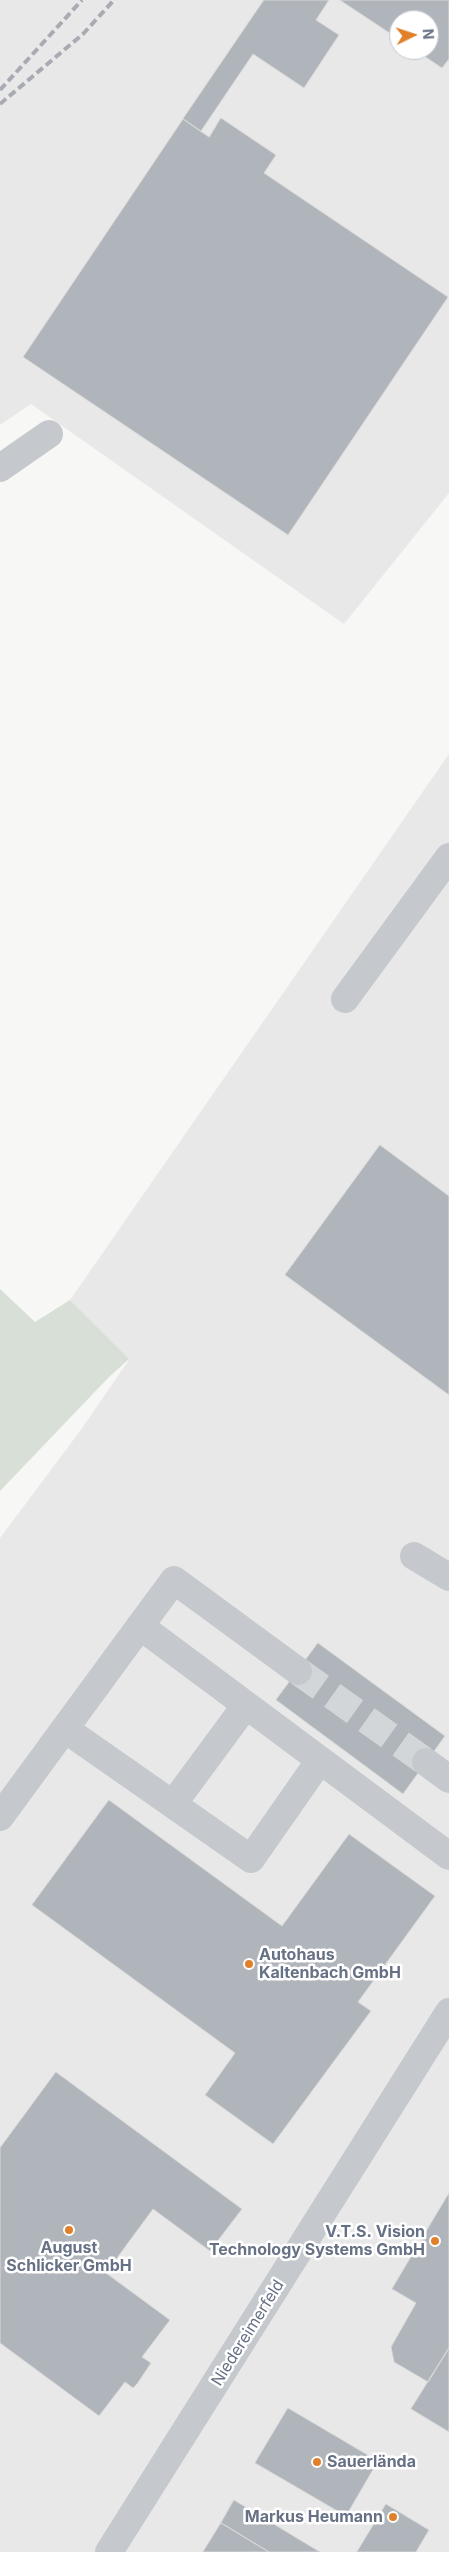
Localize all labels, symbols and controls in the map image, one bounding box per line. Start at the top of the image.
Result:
north arrow [389,10,439,60]
text: N [420,28,437,40]
place label: Autohaus Kaltenbach GmbH [259,1945,401,1983]
marker: Autohaus Kaltenbach GmbH [243,1958,255,1970]
place label: V.T.S. Vision Technology Systems GmbH [209,2222,425,2260]
marker: August Schlicker GmbH [63,2224,75,2236]
marker: V.T.S. Vision Technology Systems GmbH [429,2235,441,2247]
place label: August Schlicker GmbH [6,2238,132,2276]
street label: Niedereimerfeld [208,2276,288,2390]
place label: Sauerlända [327,2452,416,2472]
marker: Sauerlända [311,2456,323,2468]
place label: Markus Heumann [245,2507,383,2527]
marker: Markus Heumann [387,2511,399,2523]

